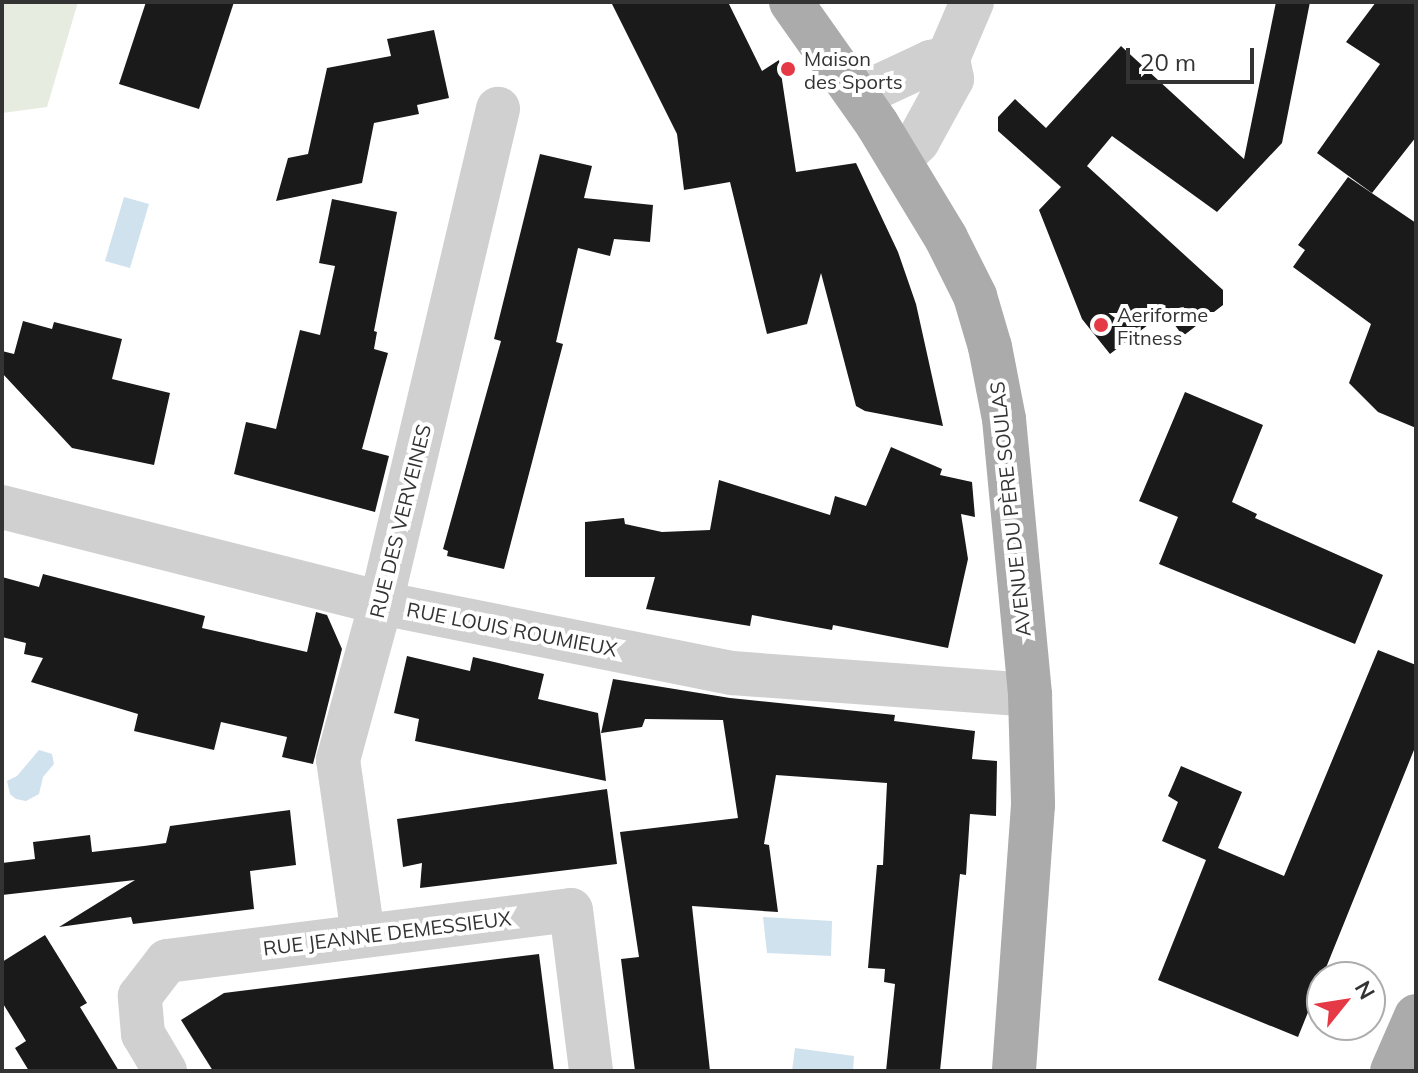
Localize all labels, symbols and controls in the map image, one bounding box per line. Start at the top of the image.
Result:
scale bar [1130,32,1258,82]
place label: Maison des Sports [804,46,903,93]
text: 20 m [1140,47,1196,77]
marker: Maison des Sports [779,60,797,78]
place label: Aeriforme Fitness [1117,302,1208,349]
marker: Aeriforme Fitness [1092,316,1110,334]
street label: AVENUE DU PÈRE SOULAS [985,380,1035,638]
street label: RUE DES VERVEINES [364,422,436,620]
street label: RUE LOUIS ROUMIEUX [405,597,619,661]
street label: RUE JEANNE DEMESSIEUX [262,906,512,960]
north arrow [1306,961,1386,1041]
text: N [1349,976,1381,1004]

